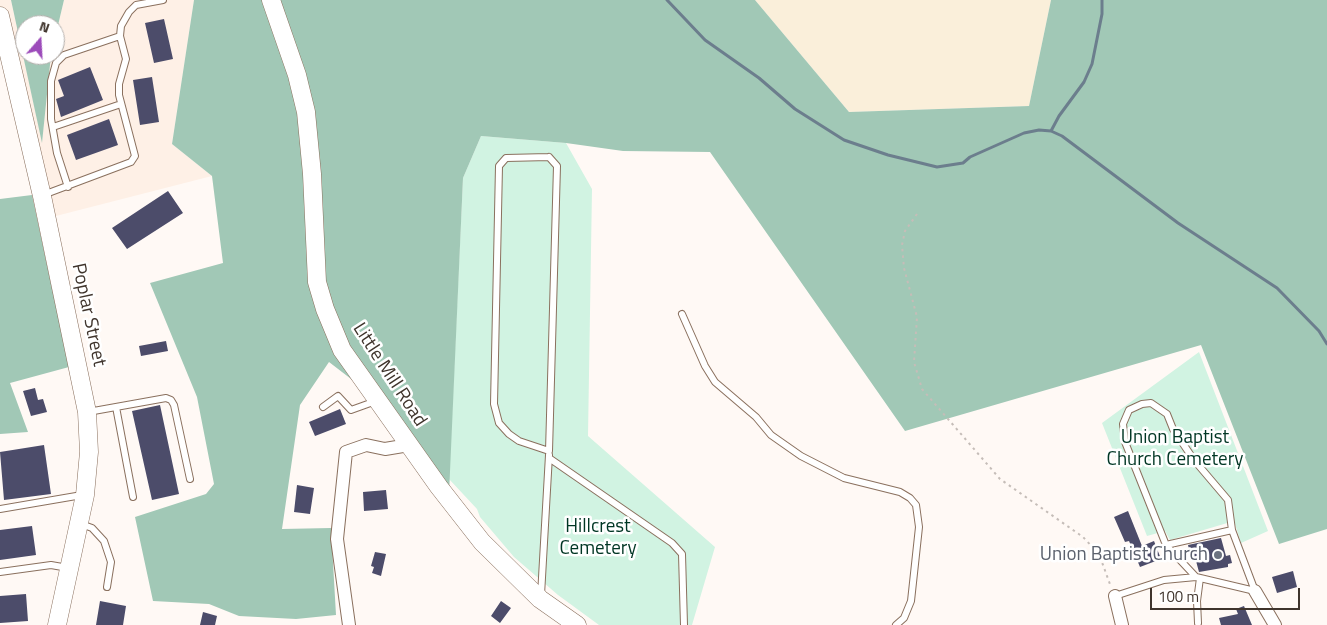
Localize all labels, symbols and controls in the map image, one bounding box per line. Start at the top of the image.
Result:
north arrow [15,15,65,65]
text: N [37,15,53,38]
street label: Poplar Street [66,261,110,369]
street label: Little Mill Road [347,319,431,431]
park label: Union Baptist Church Cemetery [1107,427,1243,471]
park label: Hillcrest Cemetery [559,516,637,560]
place label: Union Baptist Church [1040,544,1208,566]
marker: Union Baptist Church [1212,549,1224,561]
scale bar [1152,578,1302,610]
text: 100 m [1158,585,1199,608]

